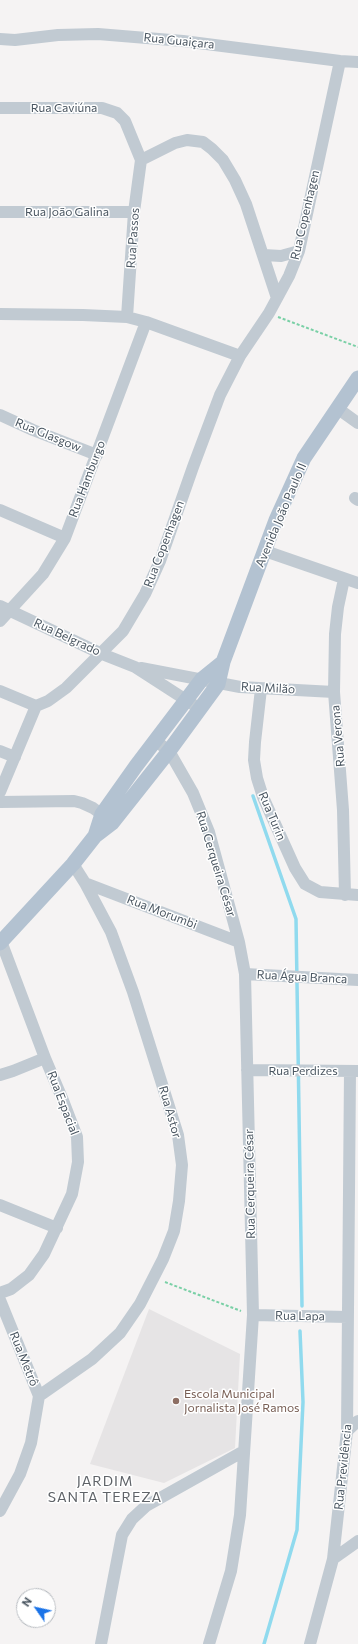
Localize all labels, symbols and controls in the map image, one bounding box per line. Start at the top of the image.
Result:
street label: Rua Guaiçara [143,30,215,52]
street label: Rua Caviúna [31,101,97,115]
street label: Rua Copenhagen [288,169,322,261]
street label: Rua João Galina [25,205,109,219]
street label: Rua Passos [124,207,142,269]
street label: Rua Glasgow [13,415,83,455]
street label: Rua Hamburgo [66,439,108,519]
street label: Avenida João Paulo II [253,461,309,569]
street label: Rua Copenhagen [141,499,187,589]
street label: Rua Belgrado [31,615,103,659]
street label: Rua Milão [241,679,295,697]
street label: Rua Verona [328,705,348,767]
street label: Rua Turin [255,790,289,842]
street label: Rua Cerqueira César [193,809,239,919]
street label: Rua Morumbi [125,892,199,932]
street label: Rua Água Branca [256,967,348,987]
street label: Rua Perdizes [268,1064,338,1078]
street label: Rua Espacial [44,1069,82,1137]
street label: Rua Astor [156,1084,184,1140]
street label: Rua Cerqueira César [242,1129,258,1239]
street label: Rua Lapa [275,1308,325,1324]
street label: Rua Metrô [7,1330,41,1388]
place label: Escola Municipal Jornalista José Ramos [184,1387,300,1415]
marker: Escola Municipal Jornalista José Ramos [171,1396,181,1406]
street label: Rua Previdência [331,1423,355,1511]
district label: JARDIM SANTA TEREZA [48,1473,162,1506]
north arrow [16,1588,56,1628]
text: N [19,1595,34,1609]

